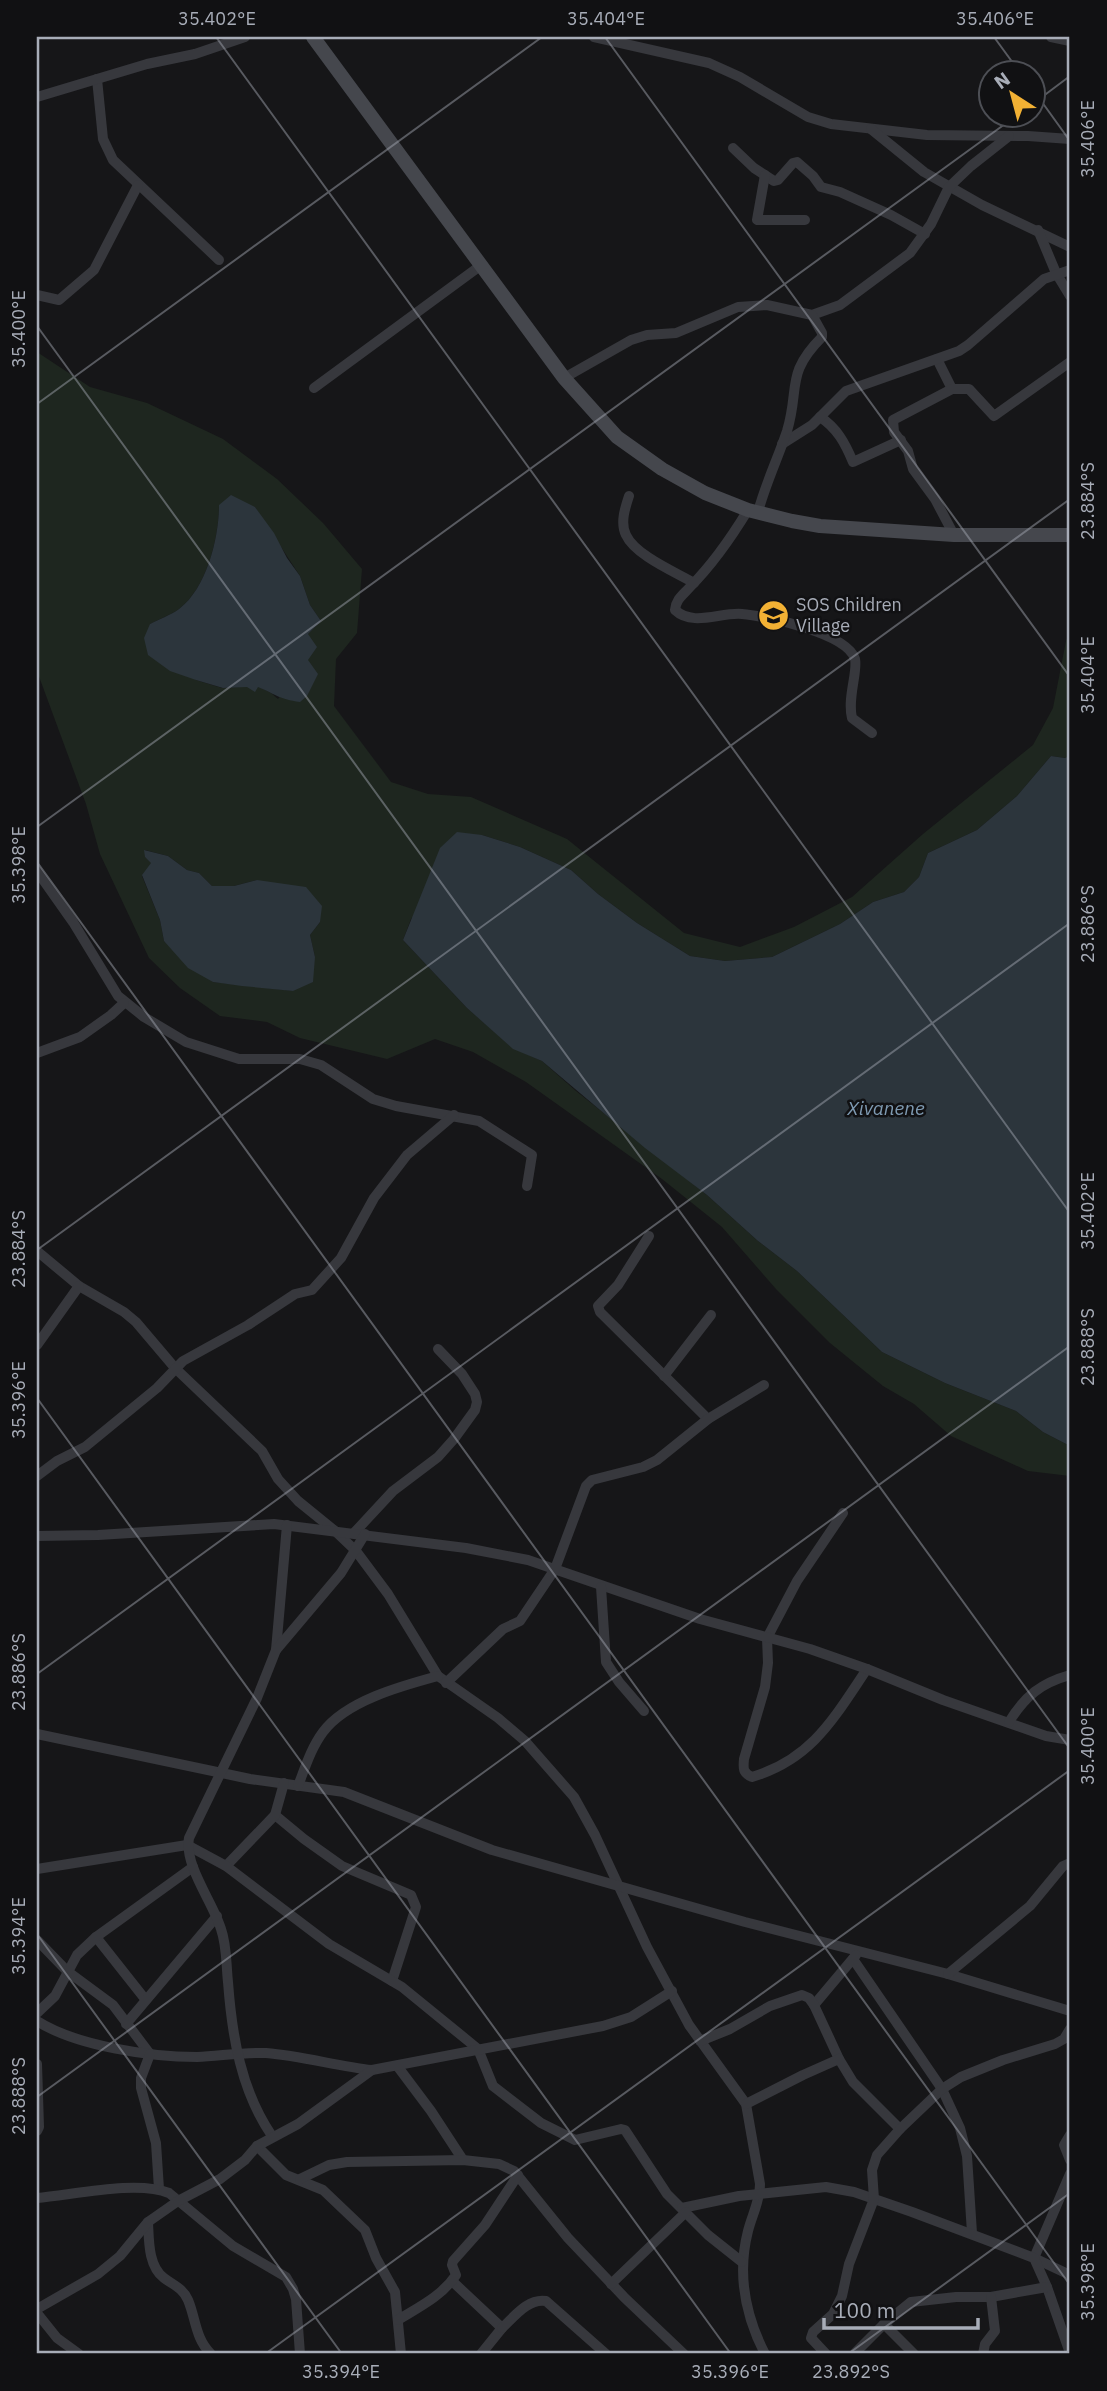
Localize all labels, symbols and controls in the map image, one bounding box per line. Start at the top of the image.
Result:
text: 35.402°E [178,7,256,30]
text: 35.404°E [567,7,645,30]
text: 35.406°E [956,7,1034,30]
north arrow [978,60,1048,130]
text: N [989,66,1015,94]
text: 35.406°E [1076,100,1099,178]
text: 35.400°E [7,290,30,368]
text: 23.884°S [1076,462,1099,540]
place label: SOS Children Village [796,593,902,637]
school or university icon: SOS Children Village [756,598,790,632]
text: 35.404°E [1076,636,1099,714]
text: 35.398°E [7,826,30,904]
text: 23.886°S [1076,885,1099,963]
water label: Xivanene [846,1096,925,1120]
text: 35.402°E [1076,1172,1099,1250]
text: 23.884°S [7,1210,30,1288]
text: 23.888°S [1076,1308,1099,1386]
text: 35.396°E [7,1361,30,1439]
text: 23.886°S [7,1633,30,1711]
text: 35.400°E [1076,1707,1099,1785]
text: 35.394°E [7,1897,30,1975]
text: 23.888°S [7,2057,30,2135]
text: 35.398°E [1076,2243,1099,2321]
scale bar [824,2286,978,2330]
text: 100 m [834,2296,895,2324]
text: 35.394°E [302,2360,380,2383]
text: 35.396°E [691,2360,769,2383]
text: 23.892°S [812,2360,890,2383]

